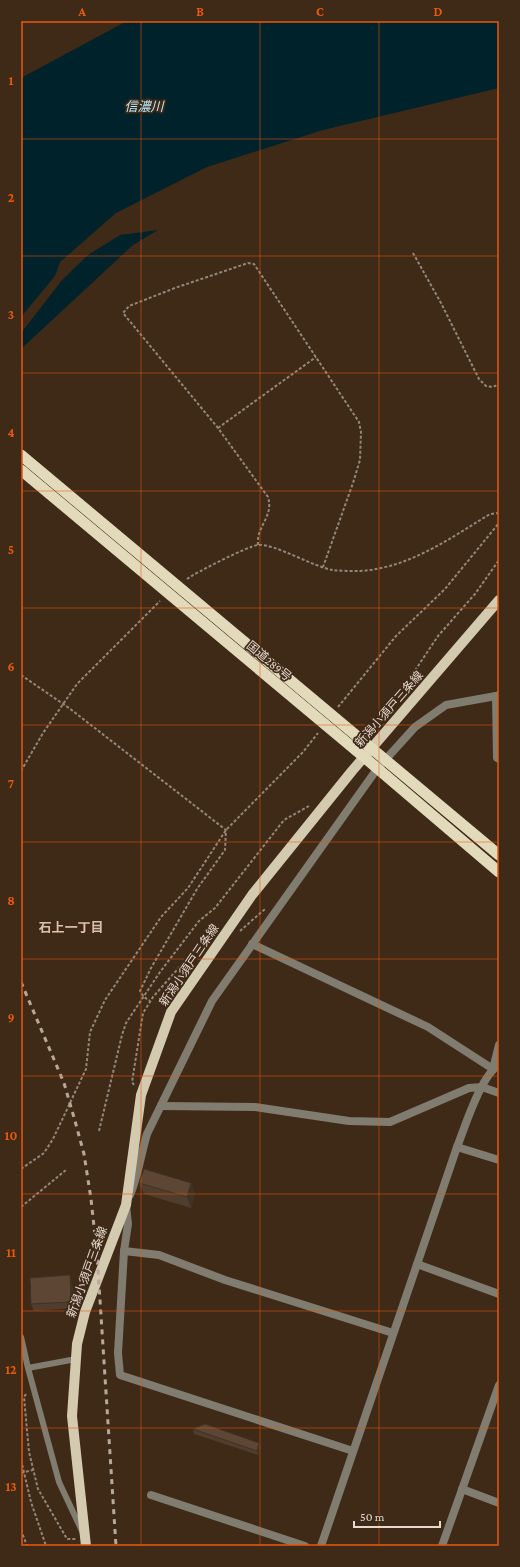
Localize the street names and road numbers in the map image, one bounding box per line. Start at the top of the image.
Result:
street label: 国道289号 [244,638,294,684]
street label: 新潟小須戸三条線 [352,668,426,750]
street label: 新潟小須戸三条線 [156,921,222,1009]
street label: 新潟小須戸三条線 [64,1224,110,1320]

